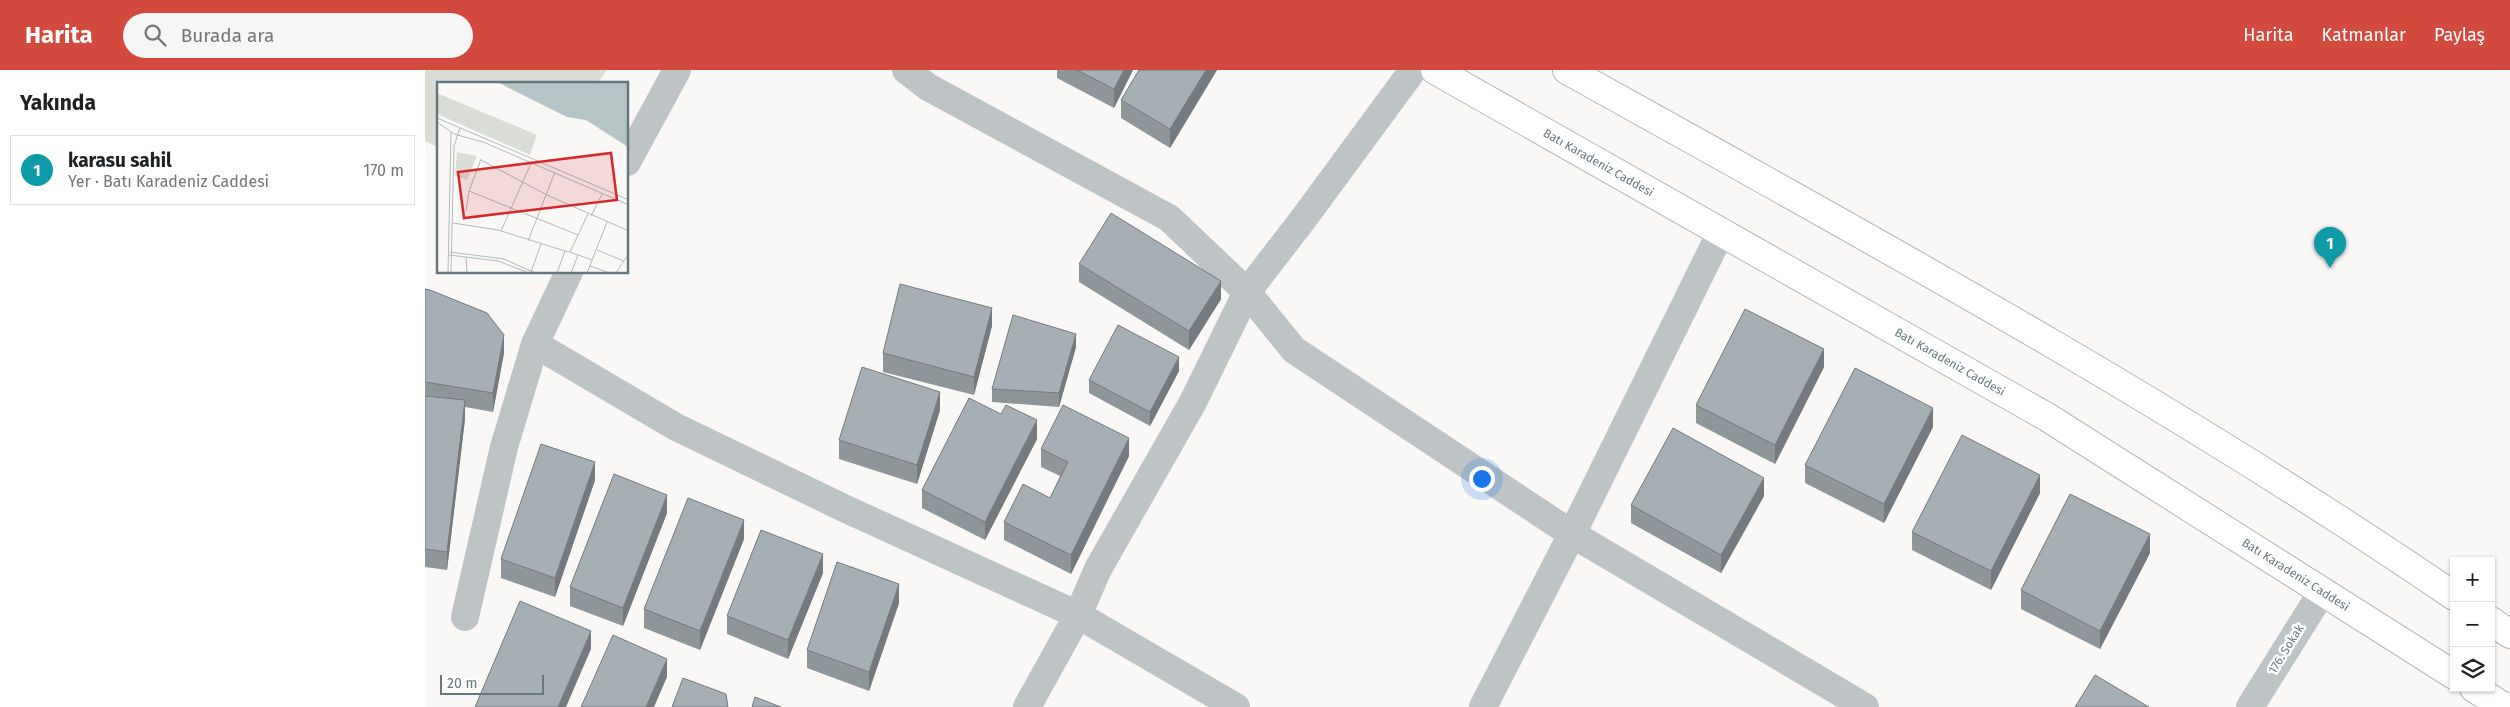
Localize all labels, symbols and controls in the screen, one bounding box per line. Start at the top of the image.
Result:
search box [123,13,473,58]
text: Harita [25,21,93,49]
icon: search [141,21,169,49]
text: Burada ara [181,24,274,47]
text: Harita [2243,24,2293,46]
text: Katmanlar [2321,24,2406,46]
text: Paylaş [2434,24,2485,46]
inset map [437,82,629,274]
text: Yakında [20,90,96,116]
street label: Batı Karadeniz Caddesi [1541,126,1656,200]
text: karasu sahil [68,149,172,172]
text: 1 [33,161,41,180]
text: 170 m [363,161,404,180]
text: Yer · Batı Karadeniz Caddesi [68,172,269,191]
pin: 1 [2314,227,2346,268]
street label: Batı Karadeniz Caddesi [1892,325,2008,399]
your location [1469,466,1495,492]
street label: Batı Karadeniz Caddesi [2239,535,2352,614]
map controls [2450,557,2495,692]
button: + [2450,557,2495,602]
button: − [2450,602,2495,647]
street label: 176. Sokak [2266,621,2307,676]
button: layers [2450,647,2495,692]
scale bar [440,672,544,695]
text: 20 m [447,675,477,692]

